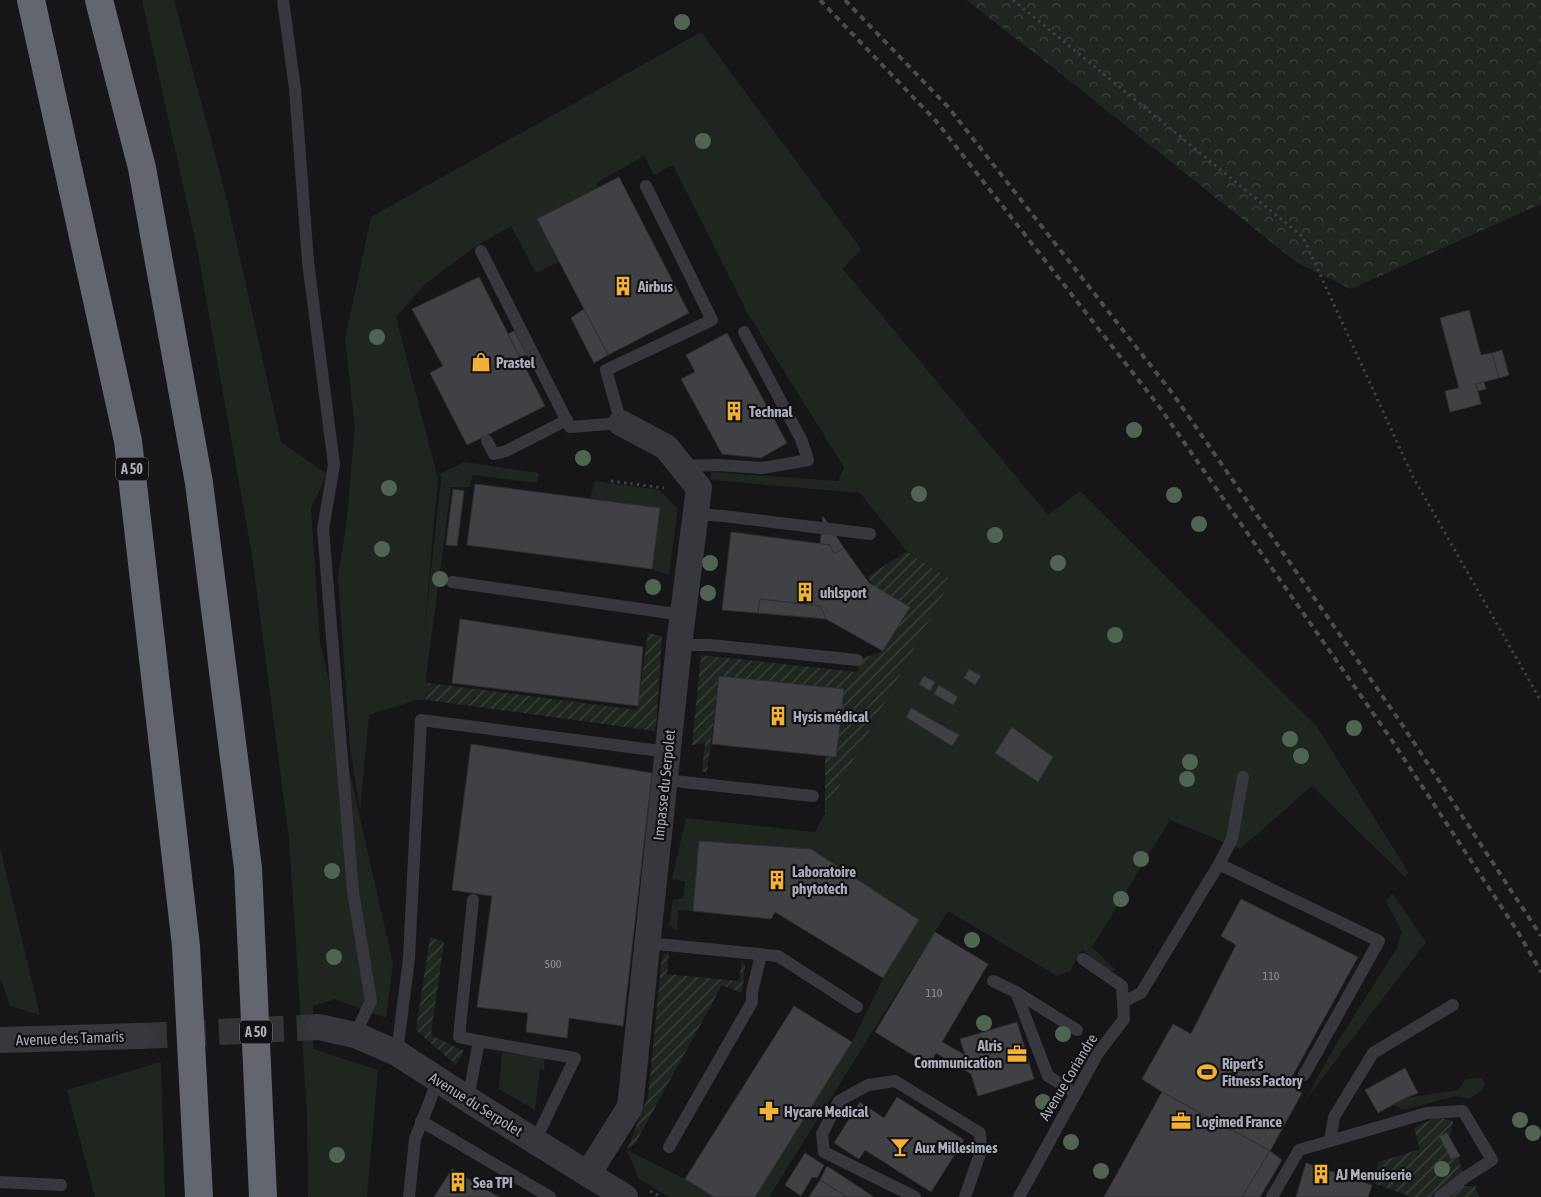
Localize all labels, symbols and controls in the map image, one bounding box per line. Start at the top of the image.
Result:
building icon: Airbus [612,275,634,297]
place label: Airbus [637,278,674,295]
shop icon: Prastel [470,351,492,373]
place label: Prastel [496,354,536,371]
building icon: Technal [723,400,745,422]
place label: Technal [749,403,793,420]
road number: A 50 [116,458,148,480]
building icon: uhlsport [794,581,816,603]
place label: uhlsport [820,584,867,601]
building icon: Hysis médical [767,705,789,727]
place label: Hysis médical [793,708,870,725]
street label: Impasse du Serpolet [650,729,678,841]
place label: Laboratoire phytotech [792,863,856,897]
building icon: Laboratoire phytotech [766,869,788,891]
house number: 500 [545,957,562,971]
house number: 110 [1263,969,1280,983]
house number: 110 [926,986,943,1000]
road number: A 50 [240,1020,272,1044]
street label: Avenue des Tamaris [16,1028,124,1048]
street label: Avenue Coriandre [1036,1031,1101,1123]
place label: Alris Communication [914,1037,1003,1071]
office icon: Alris Communication [1006,1043,1028,1065]
place label: Ripert's Fitness Factory [1222,1055,1303,1089]
sports icon: Ripert's Fitness Factory [1196,1061,1218,1083]
street label: Avenue du Serpolet [426,1069,526,1139]
pharmacy icon: Hycare Medical [758,1100,780,1122]
place label: Hycare Medical [784,1103,869,1120]
office icon: Logimed France [1170,1110,1192,1132]
place label: Logimed France [1196,1113,1282,1130]
bar icon: Aux Millesimes [889,1136,911,1158]
place label: Aux Millesimes [914,1139,998,1156]
building icon: AJ Menuiserie [1310,1163,1332,1185]
place label: AJ Menuiserie [1335,1166,1412,1183]
building icon: Sea TPI [447,1171,469,1193]
place label: Sea TPI [473,1174,513,1191]

